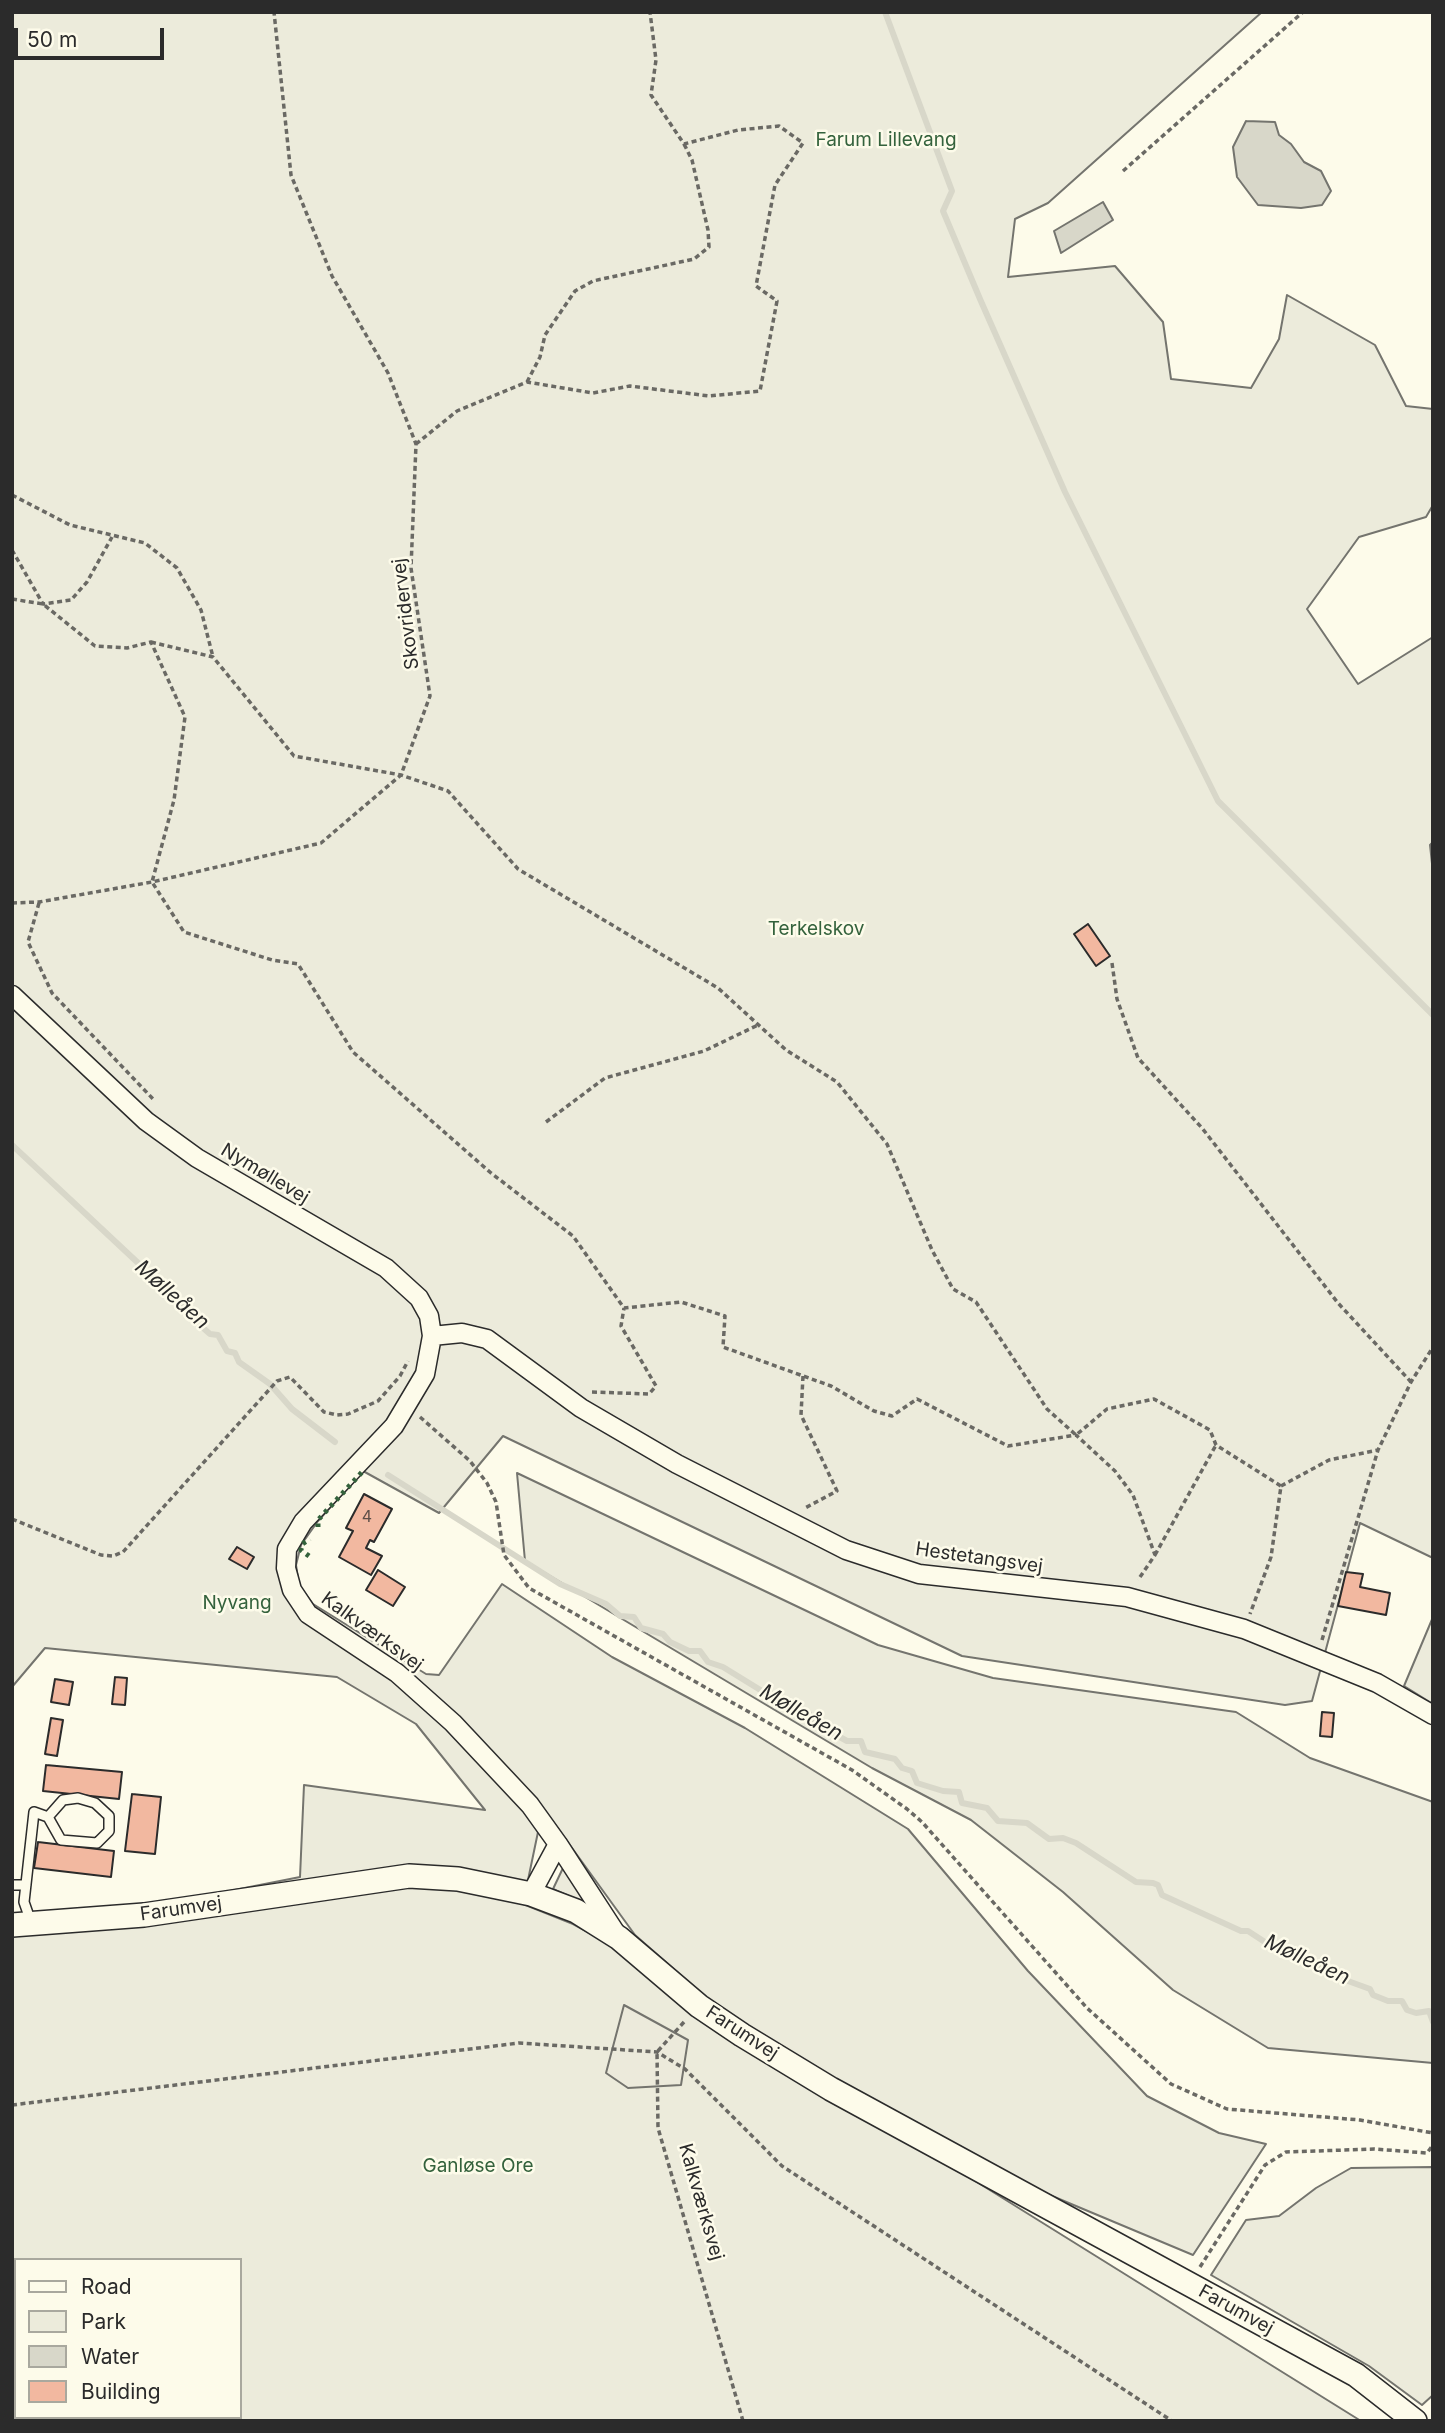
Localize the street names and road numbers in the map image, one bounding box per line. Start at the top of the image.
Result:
street label: Skovridervej [388,557,424,671]
street label: Nymøllevej [217,1139,313,1209]
street label: Hestetangsvej [914,1538,1044,1578]
street label: Kalkværksvej [317,1587,427,1677]
street label: Farumvej [139,1892,223,1926]
street label: Farumvej [701,2001,783,2065]
street label: Kalkværksvej [673,2141,729,2263]
street label: Farumvej [1195,2280,1277,2340]

